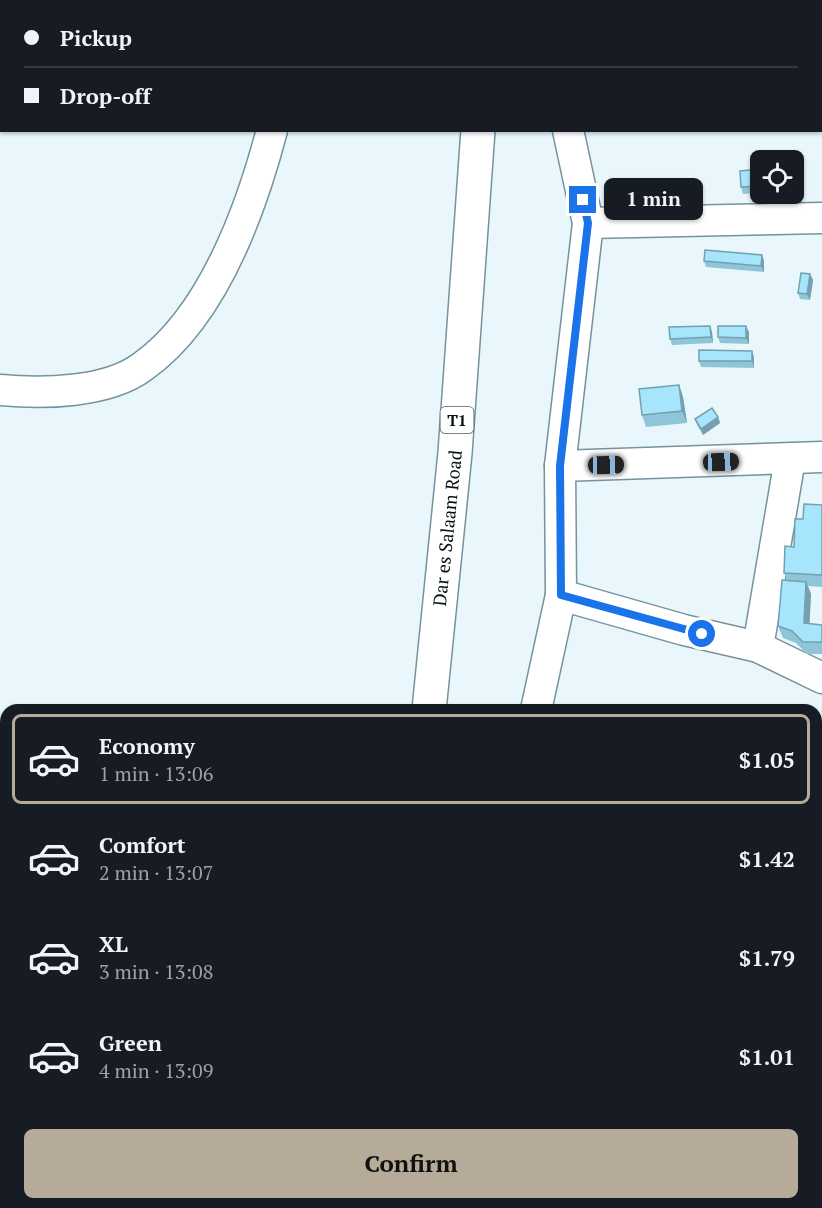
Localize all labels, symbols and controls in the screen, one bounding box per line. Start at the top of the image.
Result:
text: Pickup [60,23,132,52]
text: Drop-off [60,81,151,110]
map controls [750,150,804,204]
button: locate [750,150,804,204]
callout: 1 min [604,179,703,221]
text: 1 min [626,185,681,212]
route end [569,186,596,213]
road number: T1 [440,407,474,433]
street label: Dar es Salaam Road [427,449,467,607]
car [703,452,739,472]
car [588,456,624,474]
route start [688,620,715,647]
text: Economy [99,731,195,760]
icon: car [27,732,81,786]
text: $1.05 [739,745,795,774]
text: 1 min · 13:06 [99,760,213,787]
text: Comfort [99,830,185,859]
icon: car [27,831,81,885]
text: $1.42 [739,844,795,873]
text: 2 min · 13:07 [99,859,213,886]
text: XL [99,929,128,958]
icon: car [27,930,81,984]
text: $1.79 [739,943,795,972]
text: 3 min · 13:08 [99,958,213,985]
text: Green [99,1028,162,1057]
icon: car [27,1029,81,1083]
text: $1.01 [739,1042,795,1071]
text: 4 min · 13:09 [99,1057,213,1084]
button: Confirm [24,1129,798,1198]

